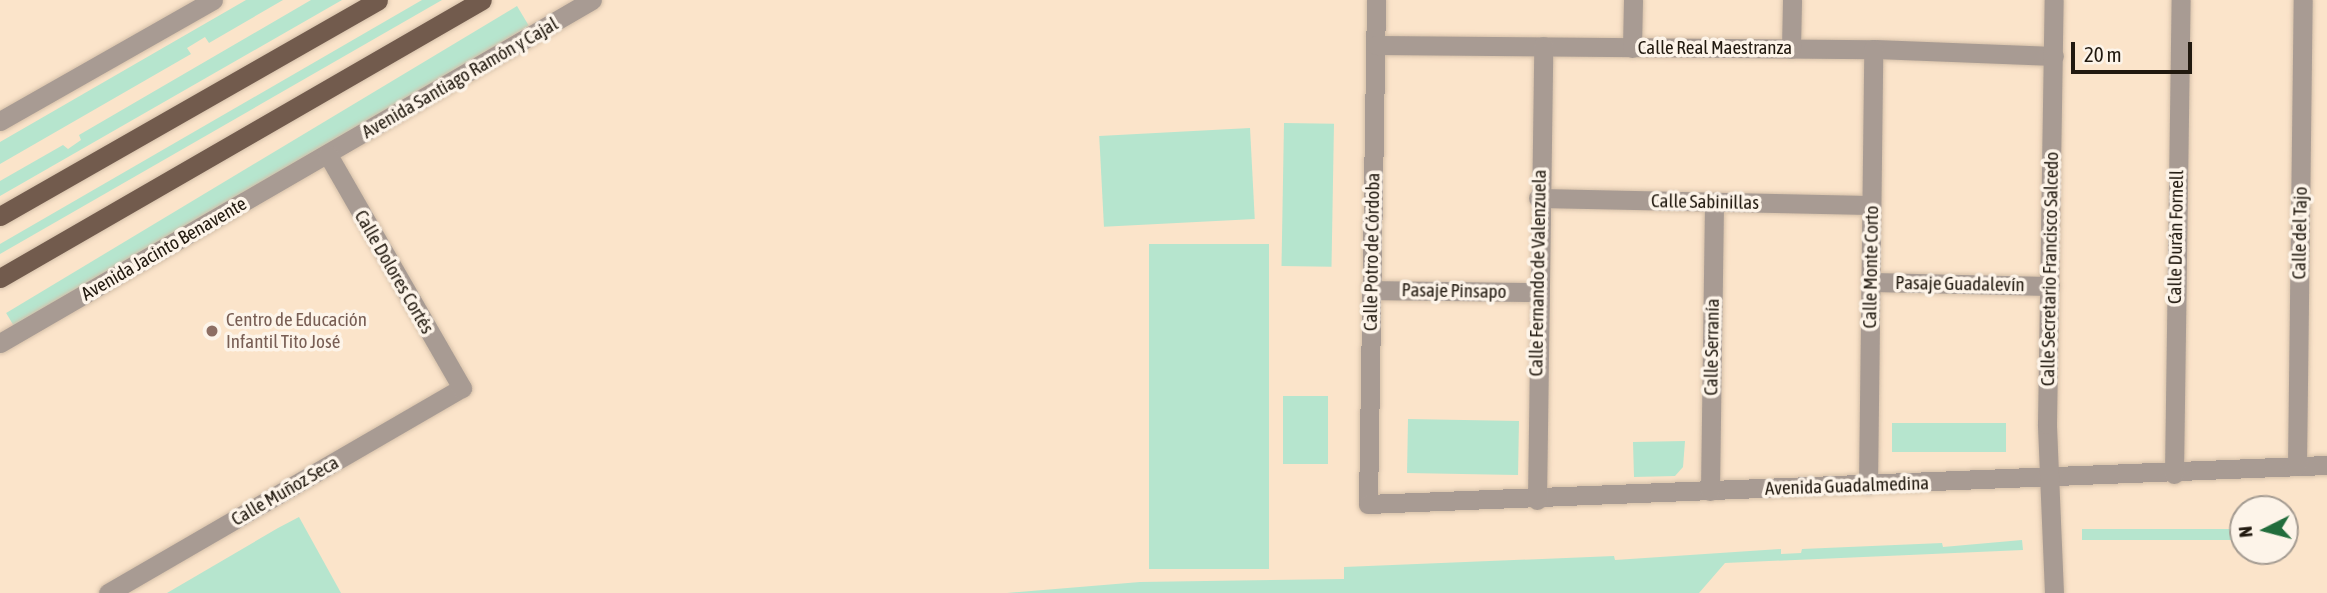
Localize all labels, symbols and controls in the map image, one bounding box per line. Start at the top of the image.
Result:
street label: Avenida Santiago Ramón y Cajal [358,13,562,143]
scale bar [2075,28,2196,72]
street label: Calle Real Maestranza [1638,37,1792,59]
text: 20 m [2084,42,2122,66]
street label: Calle Secretario Francisco Salcedo [2037,152,2063,386]
street label: Calle Fernando de Valenzuela [1525,169,1551,377]
street label: Calle Durán Fornell [2163,170,2189,304]
street label: Calle Potro de Córdoba [1359,173,1385,331]
street label: Calle del Tajo [2288,186,2312,280]
street label: Calle Sabinillas [1651,190,1759,214]
street label: Avenida Jacinto Benavente [77,192,251,306]
street label: Calle Monte Corto [1859,205,1883,329]
street label: Calle Dolores Cortés [349,206,439,338]
street label: Pasaje Guadalevín [1895,271,2025,297]
street label: Pasaje Pinsapo [1401,279,1507,303]
street label: Calle Serranía [1700,298,1724,396]
place label: Centro de Educación Infantil Tito José [226,309,367,353]
marker: Centro de Educación Infantil Tito José [204,323,220,339]
street label: Calle Muñoz Seca [227,451,343,531]
street label: Avenida Guadalmedina [1765,472,1929,500]
north arrow [2229,495,2299,565]
text: N [2234,525,2257,539]

